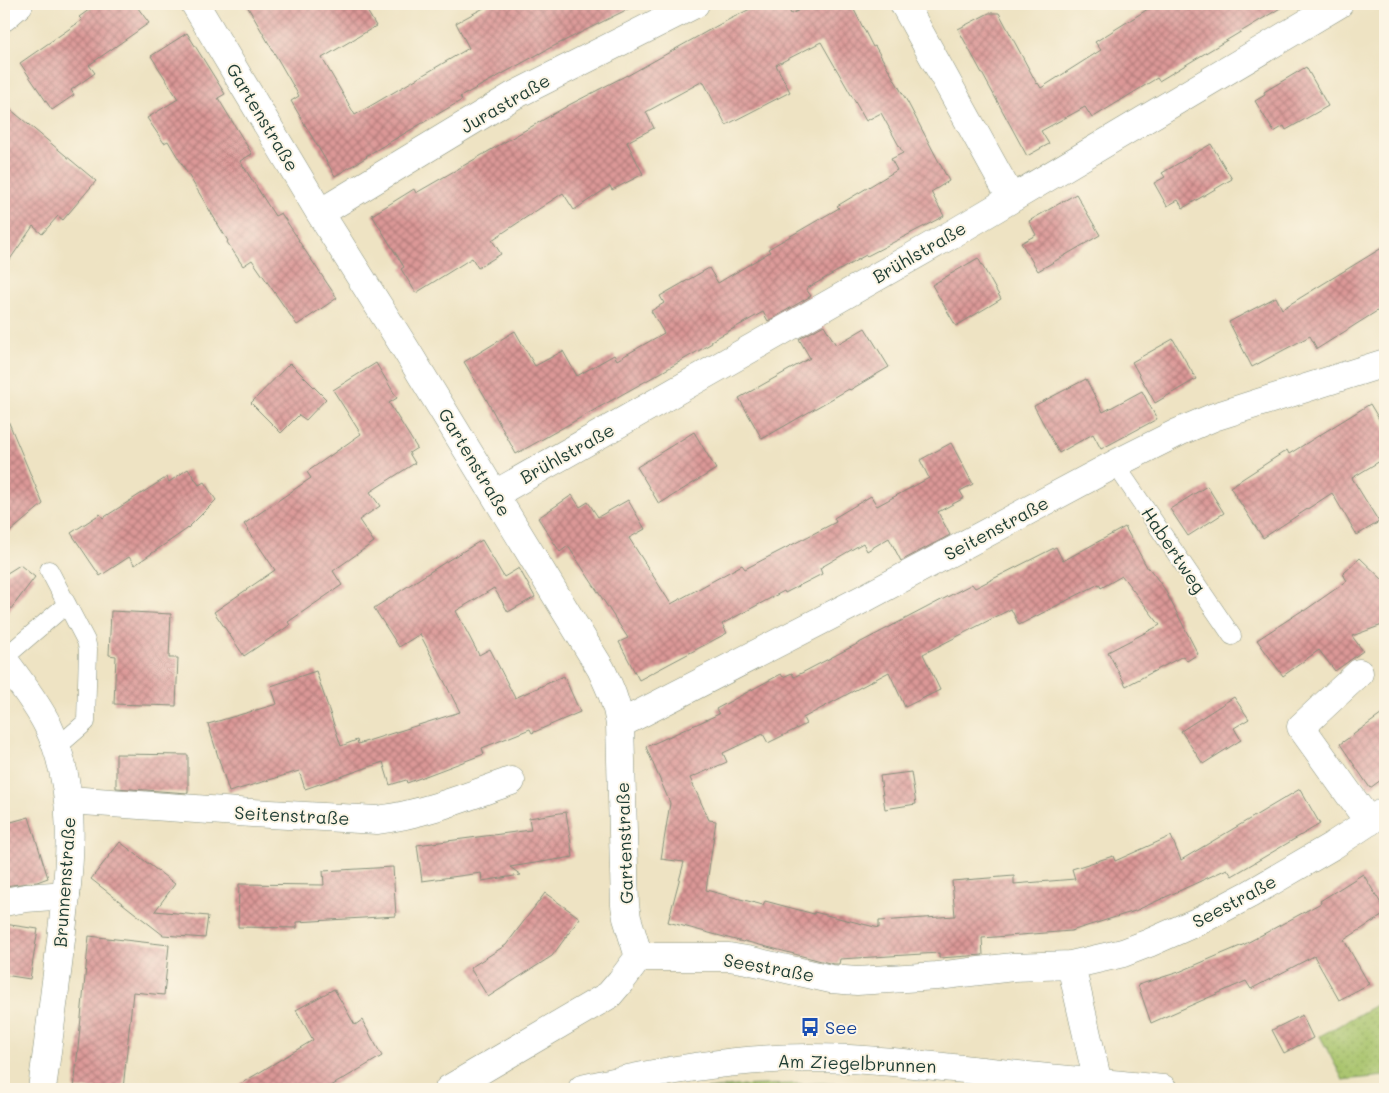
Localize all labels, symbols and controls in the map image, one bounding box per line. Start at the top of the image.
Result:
street label: Gartenstraße [221,58,305,176]
street label: Jurastraße [456,68,554,138]
street label: Brühlstraße [868,216,970,288]
street label: Gartenstraße [433,403,517,521]
street label: Brühlstraße [516,417,618,489]
street label: Seitenstraße [939,490,1053,566]
street label: Habertweg [1136,502,1212,598]
street label: Gartenstraße [610,782,638,904]
street label: Seitenstraße [234,800,350,830]
street label: Brunnenstraße [47,816,81,948]
street label: Seestraße [1188,869,1280,933]
street label: Seestraße [722,947,816,987]
place label: See [825,1015,857,1039]
bus stop icon: See [799,1016,821,1038]
street label: Am Ziegelbrunnen [777,1048,937,1078]

